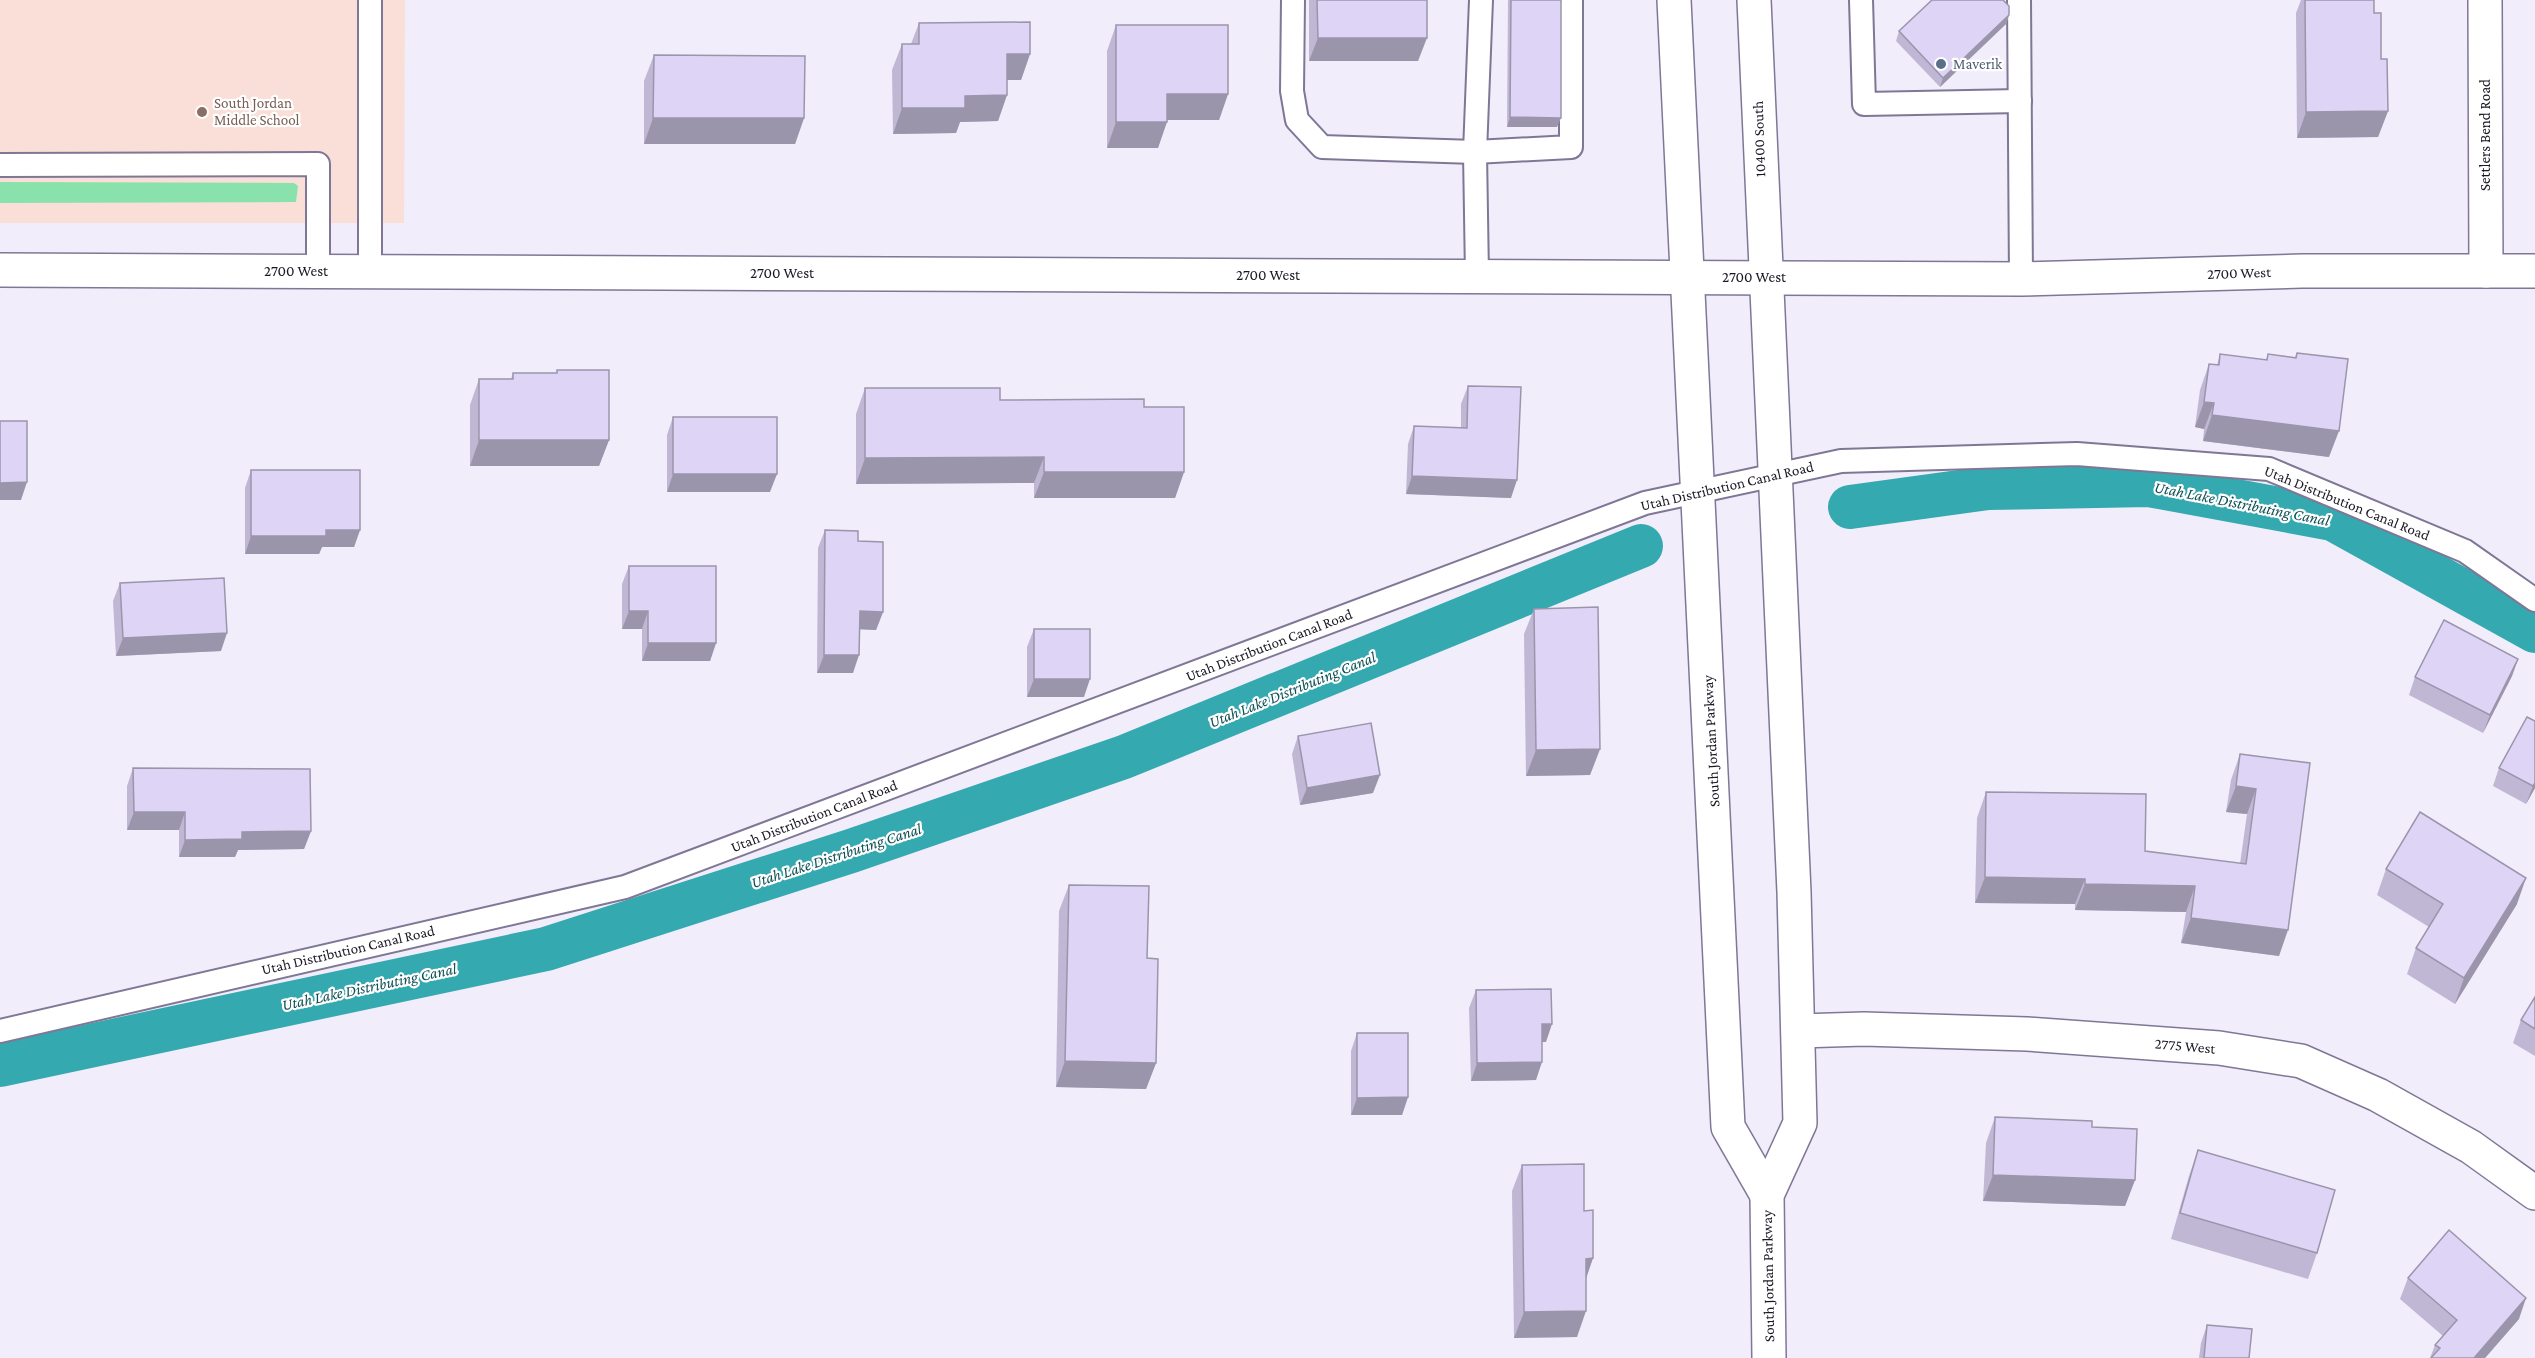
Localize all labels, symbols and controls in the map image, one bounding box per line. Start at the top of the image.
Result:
place label: Maverik [1953,56,2003,72]
marker: Maverik [1934,57,1948,71]
street label: Settlers Bend Road [2477,79,2493,191]
place label: South Jordan Middle School [214,95,300,128]
street label: 10400 South [1750,101,1768,177]
marker: South Jordan Middle School [195,105,209,119]
street label: 2700 West [264,263,329,279]
street label: 2700 West [2207,264,2272,282]
street label: 2700 West [750,265,815,281]
street label: 2700 West [1236,267,1301,283]
street label: 2700 West [1722,269,1787,285]
street label: Utah Distribution Canal Road [1639,458,1815,514]
street label: Utah Distribution Canal Road [2262,462,2432,544]
water label: Utah Lake Distributing Canal [2153,478,2332,530]
street label: Utah Distribution Canal Road [1183,606,1355,684]
water label: Utah Lake Distributing Canal [1206,648,1379,732]
street label: South Jordan Parkway [1700,675,1723,807]
street label: Utah Distribution Canal Road [728,777,900,855]
water label: Utah Lake Distributing Canal [749,820,925,892]
street label: Utah Distribution Canal Road [260,922,436,978]
water label: Utah Lake Distributing Canal [280,959,459,1014]
street label: 2775 West [2154,1035,2217,1057]
street label: South Jordan Parkway [1759,1210,1778,1342]

